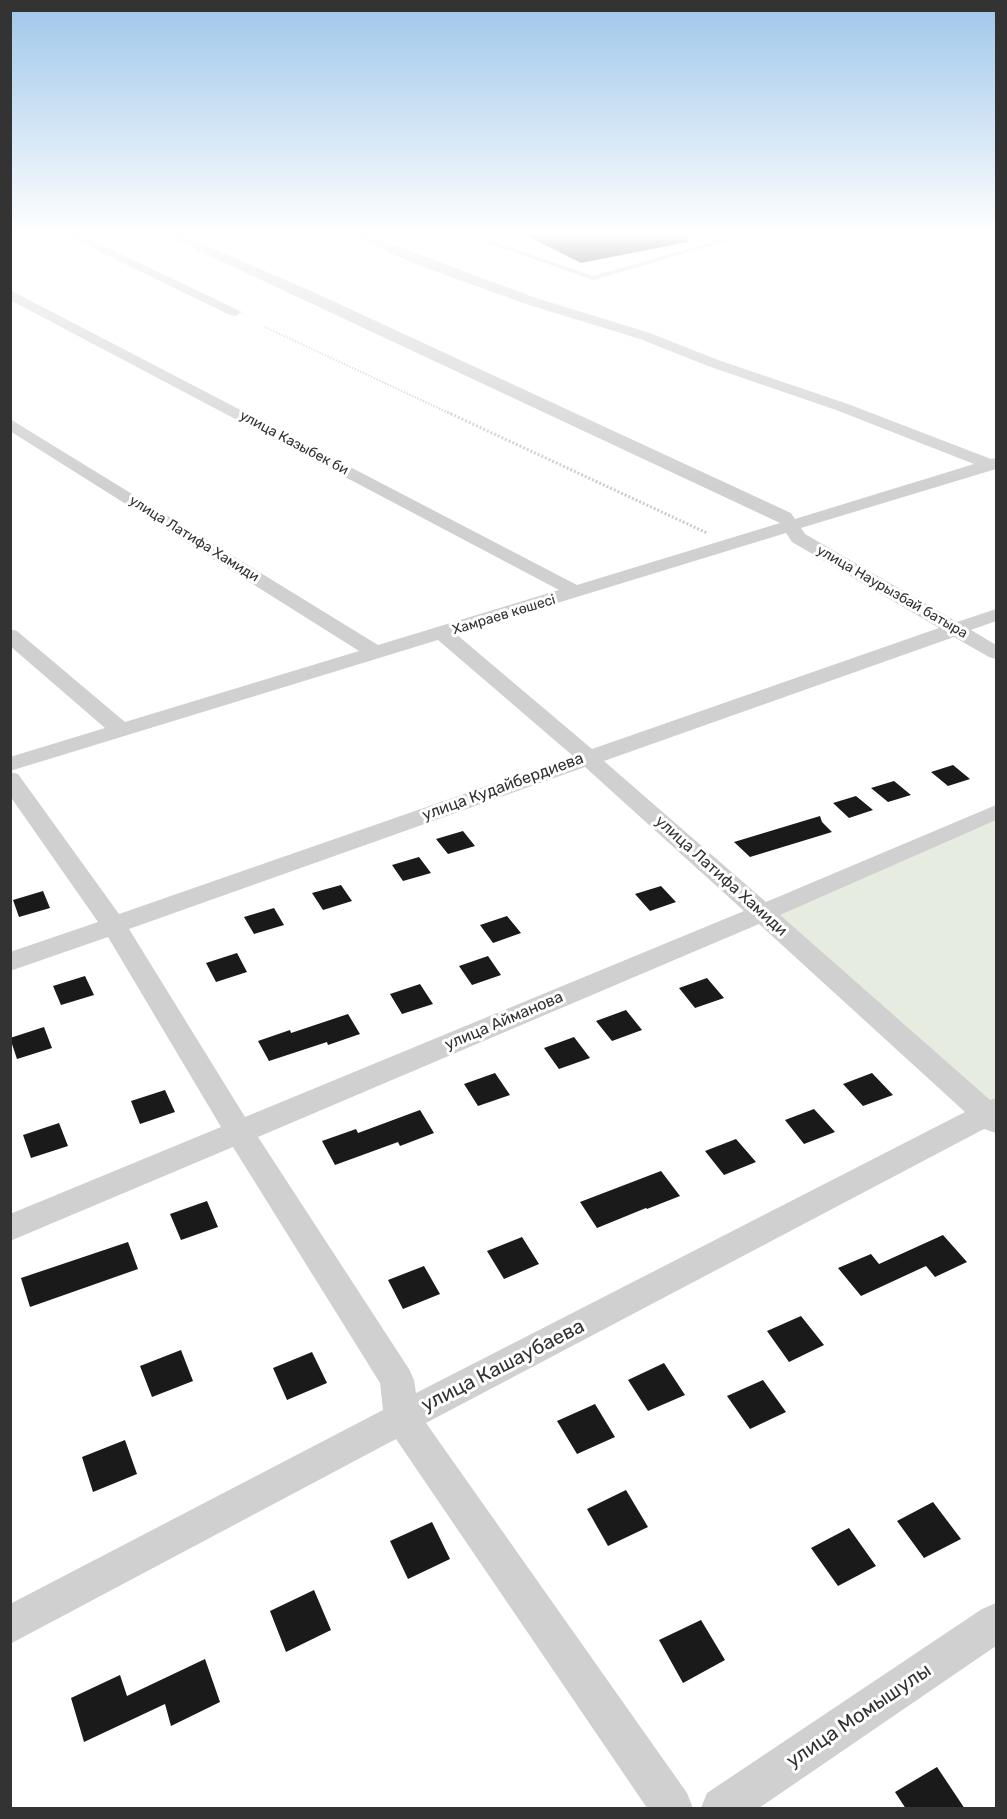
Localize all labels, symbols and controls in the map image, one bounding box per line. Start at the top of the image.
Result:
street label: улица Казыбек би [237,407,351,479]
street label: улица Латифа Хамиди [126,492,262,586]
street label: улица Наурызбай батыра [814,542,970,642]
street label: Хамраев көшесі [450,591,558,639]
street label: улица Кудайбердиева [420,749,586,825]
street label: улица Латифа Хамиди [651,812,791,940]
street label: улица Айманова [442,987,566,1055]
street label: улица Кашаубаева [417,1314,589,1418]
street label: улица Момышулы [782,1659,936,1773]

